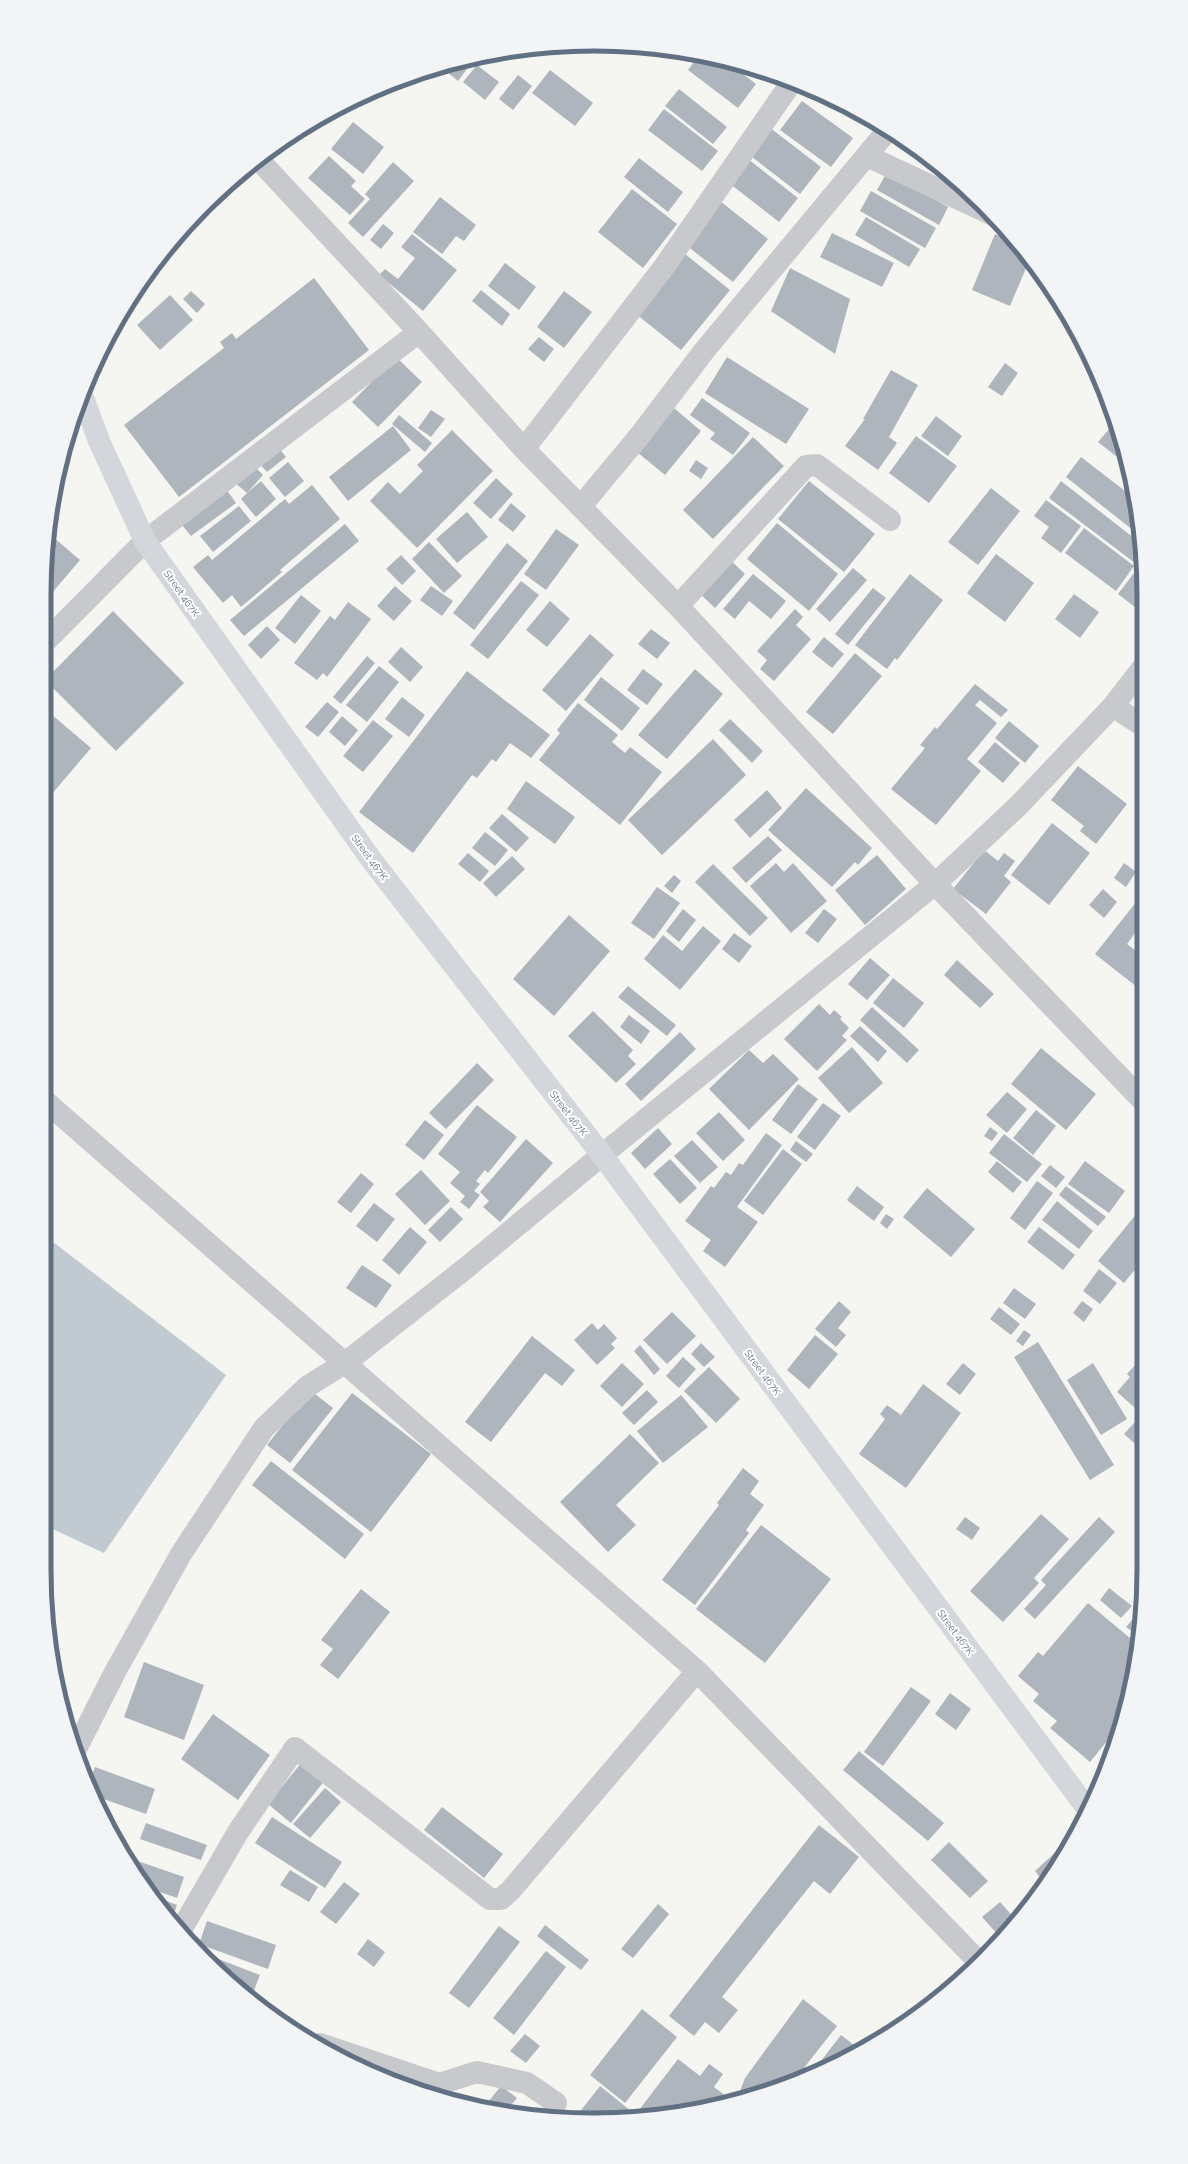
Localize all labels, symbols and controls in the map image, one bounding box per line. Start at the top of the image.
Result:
street label: Street 467K [162,568,202,619]
street label: Street 467K [349,832,390,883]
street label: Street 467K [548,1089,590,1138]
street label: Street 467K [742,1348,783,1397]
street label: Street 467K [935,1608,976,1657]

